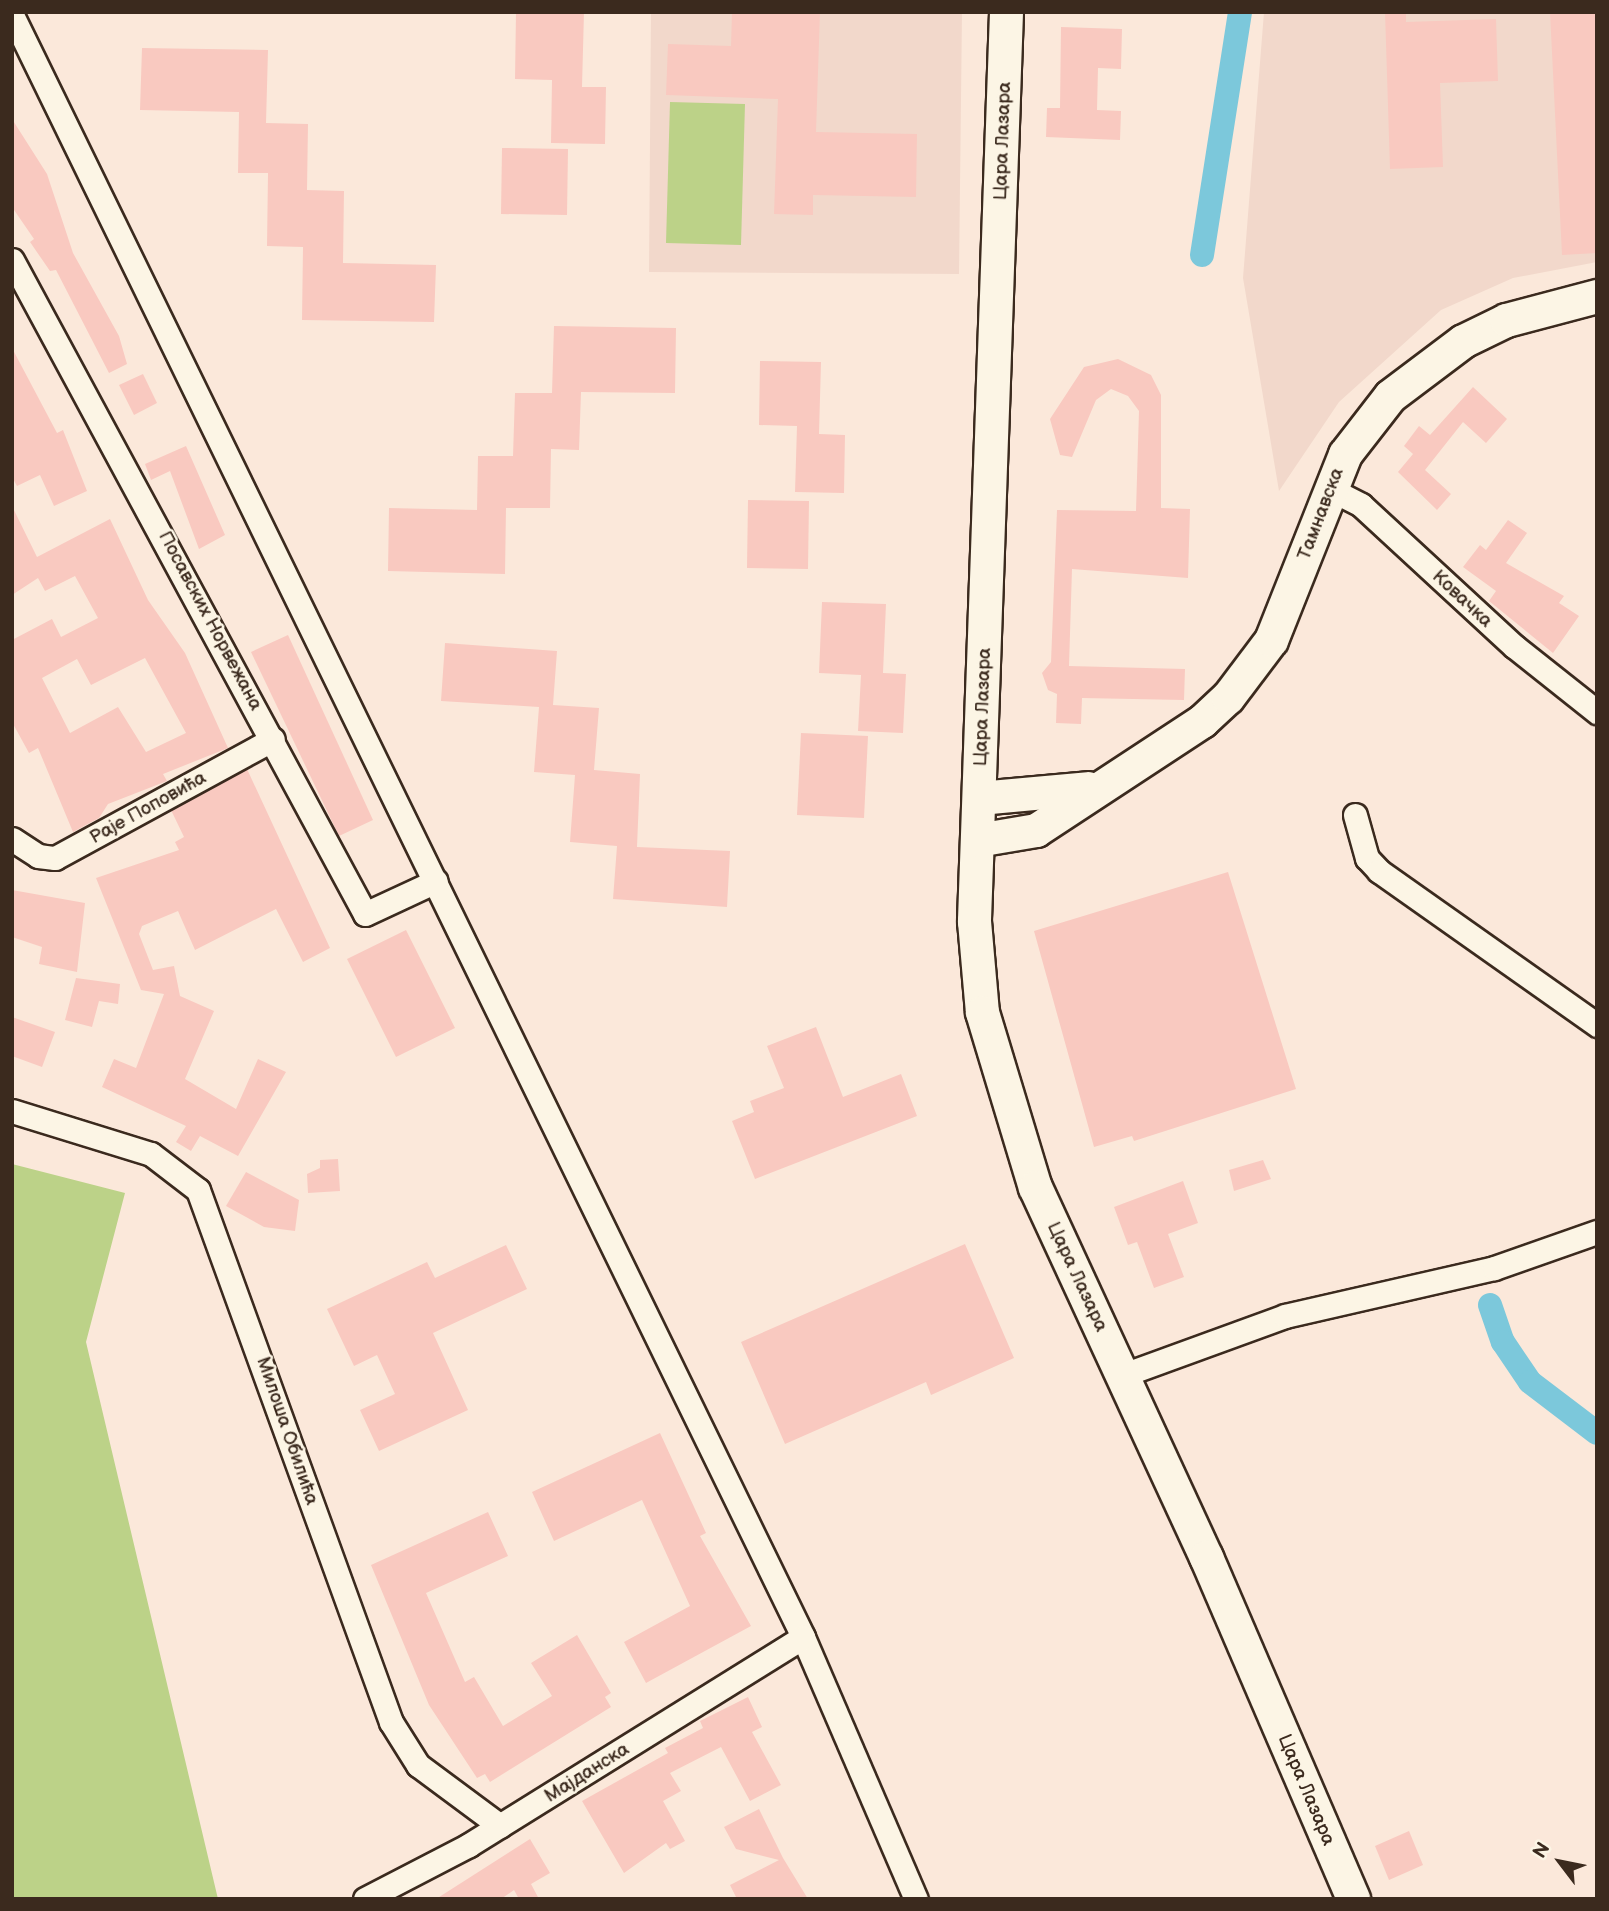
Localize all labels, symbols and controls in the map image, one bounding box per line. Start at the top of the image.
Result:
street label: Цара Лазара [990,81,1016,201]
street label: Тамнавска [1293,465,1349,563]
street label: Посавских Норвежана [153,527,267,715]
street label: Ковачка [1427,565,1497,633]
street label: Цара Лазара [970,647,996,767]
street label: Раје Поповића [86,767,210,849]
street label: Цара Лазара [1042,1218,1112,1336]
street label: Милоша Обилића [251,1354,323,1508]
street label: Цара Лазара [1272,1731,1340,1849]
street label: Мајданска [541,1738,633,1808]
north arrow [1525,1827,1595,1897]
text: N [1528,1838,1555,1863]

